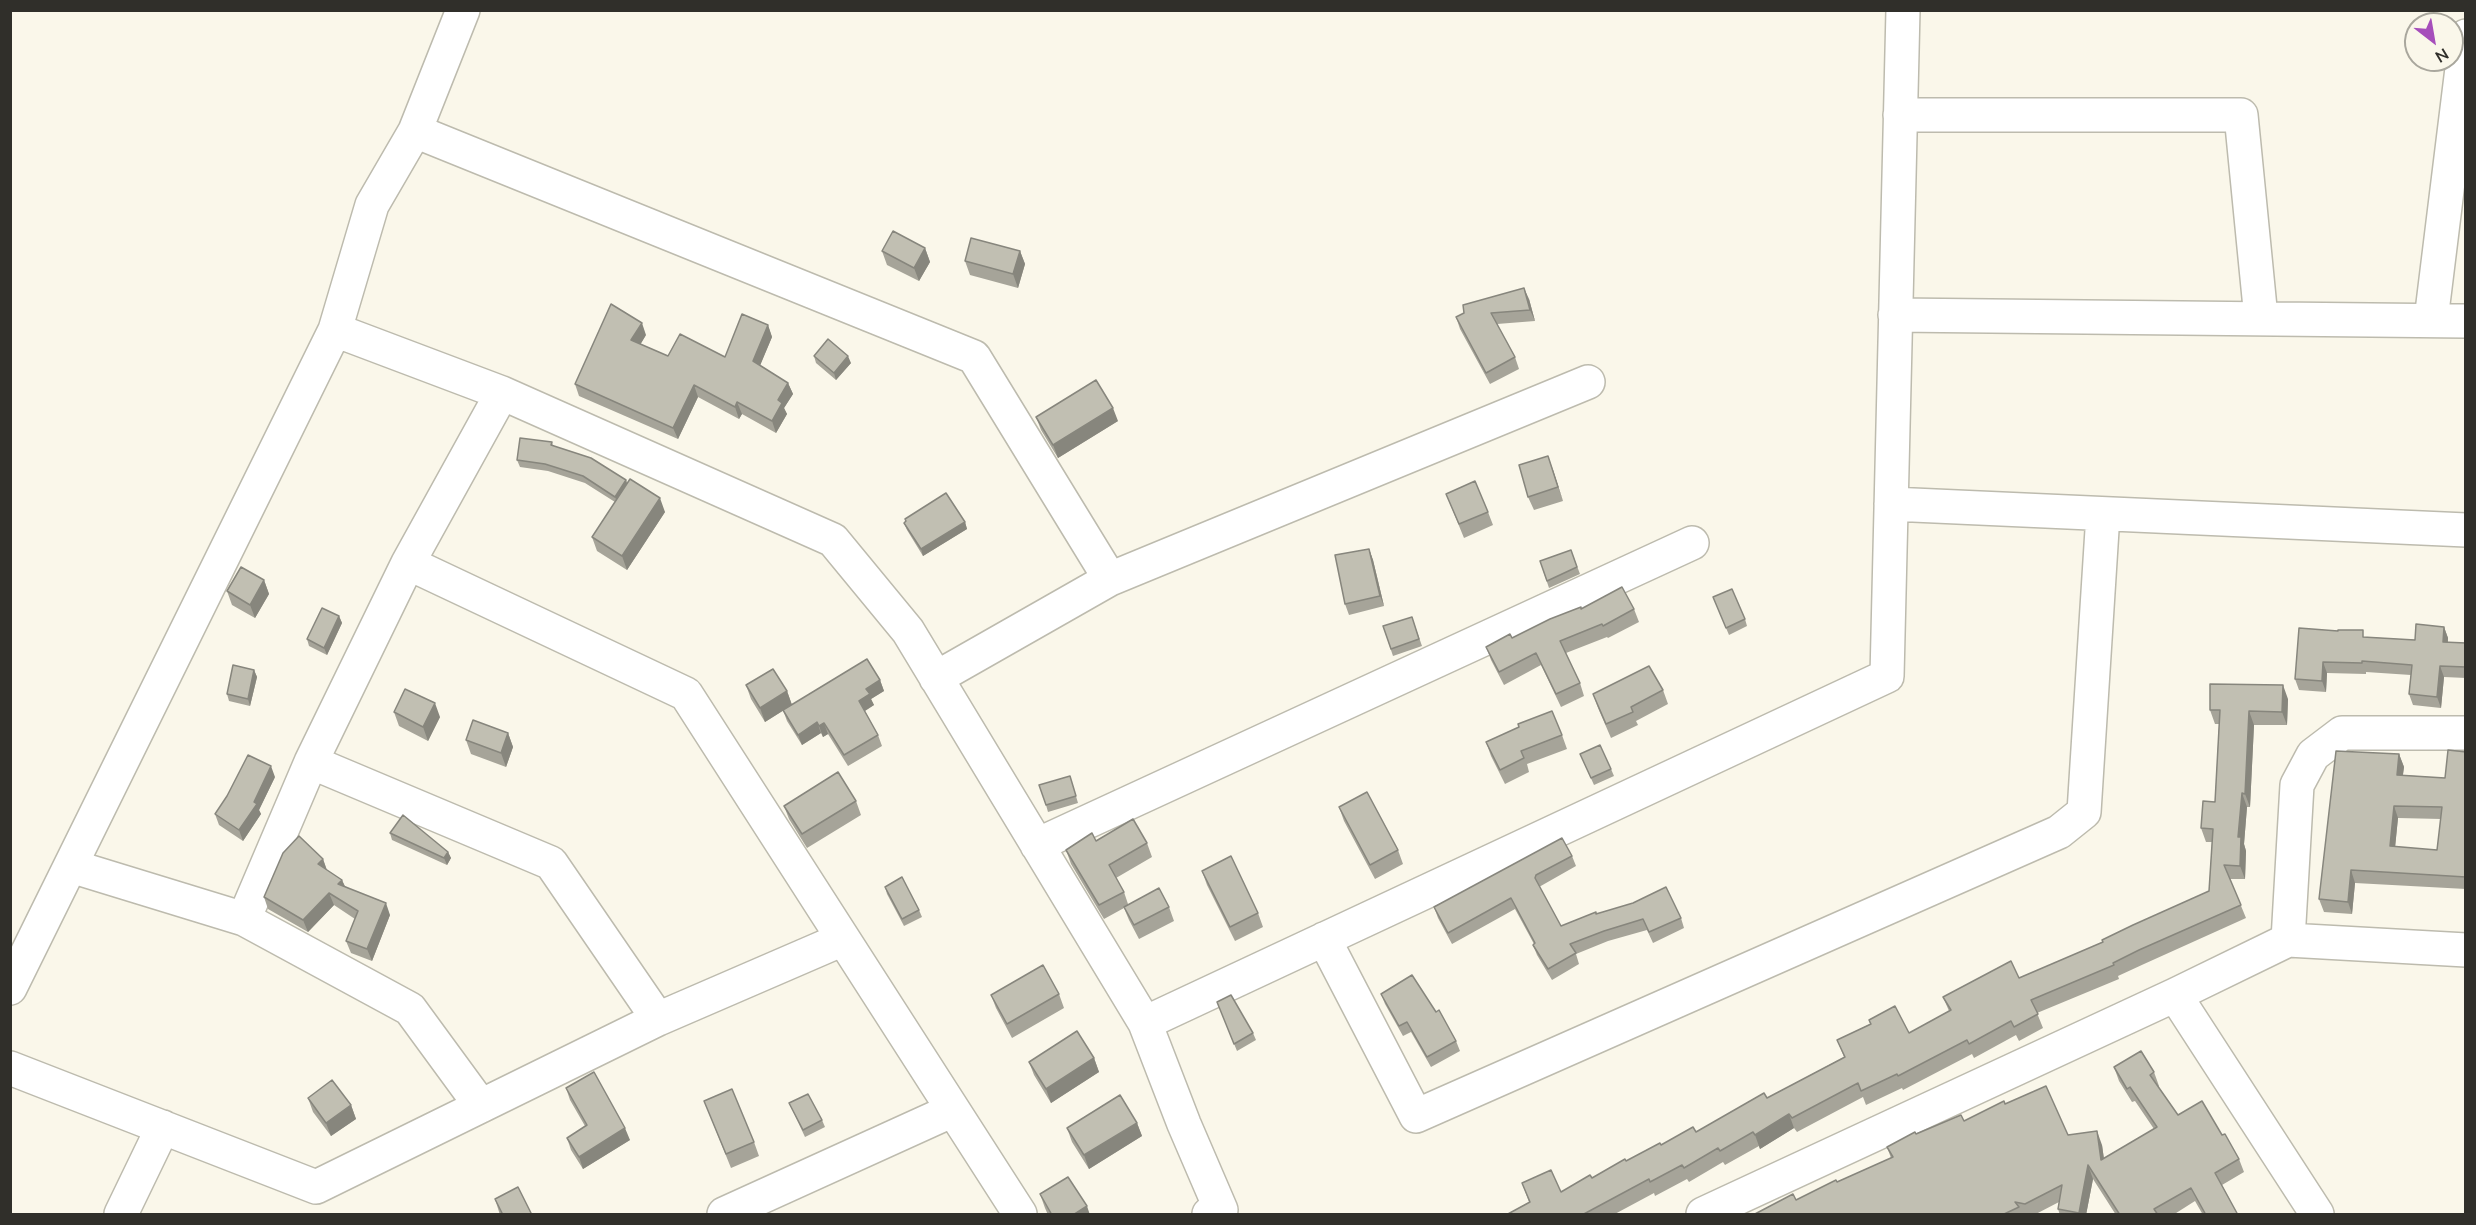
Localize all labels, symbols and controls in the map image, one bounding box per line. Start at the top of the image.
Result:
north arrow [2404,12,2464,72]
text: N [2432,44,2453,67]

